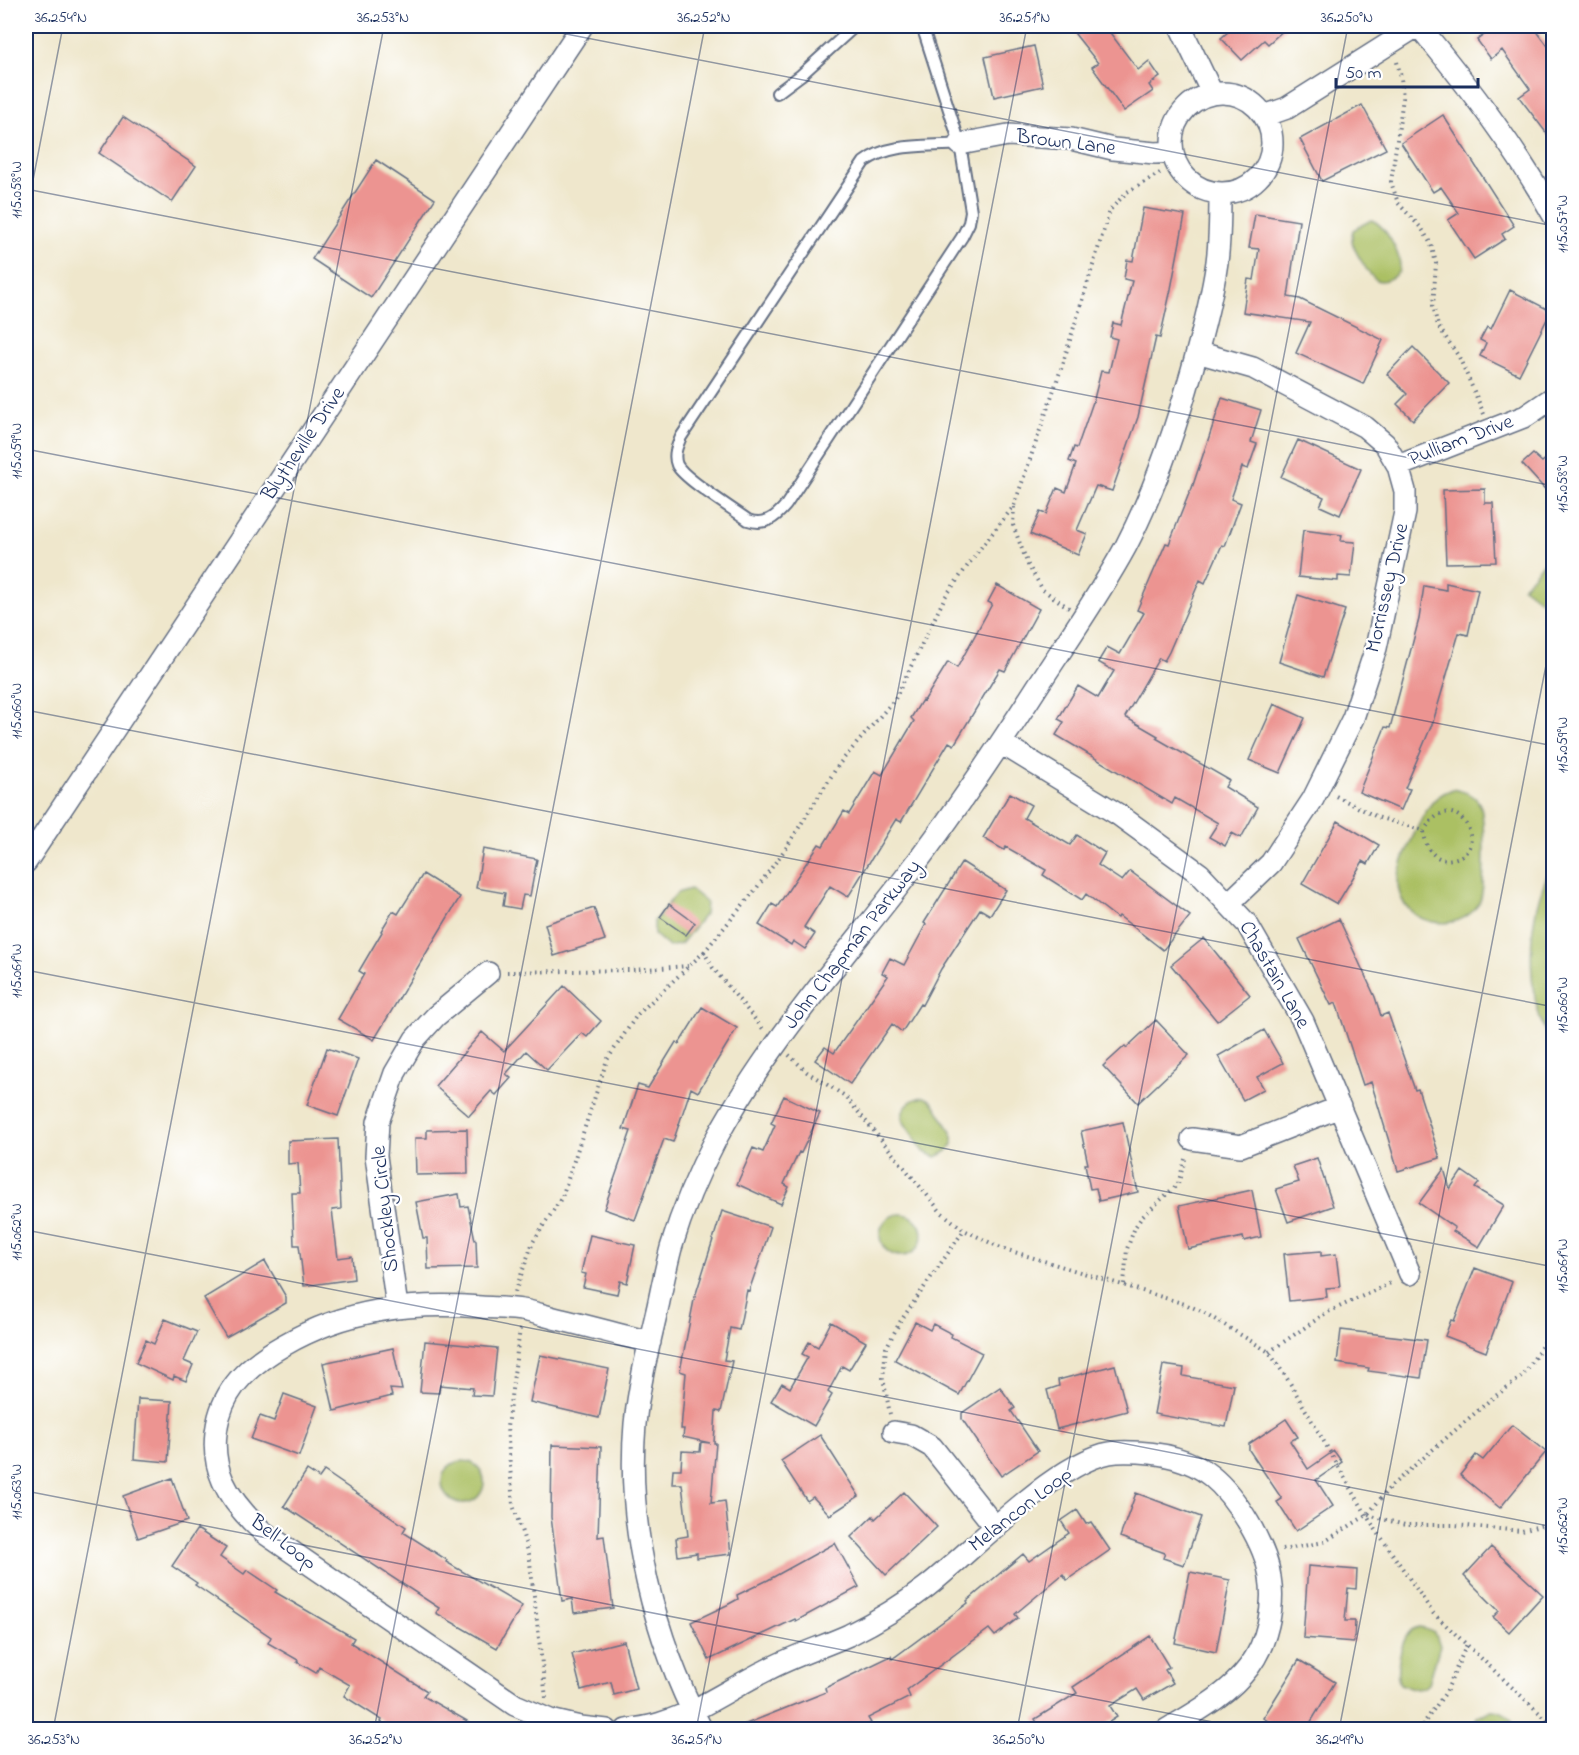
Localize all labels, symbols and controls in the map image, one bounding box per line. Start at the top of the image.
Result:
text: 36.254°N [35,7,87,29]
text: 36.253°N [357,7,409,29]
text: 36.252°N [677,7,731,29]
text: 36.251°N [1000,7,1050,29]
text: 36.250°N [1321,7,1373,29]
scale bar [1336,51,1478,89]
text: 50 m [1345,61,1382,87]
street label: Brown Lane [1014,122,1118,164]
text: 115.058°W [6,161,28,219]
text: 115.057°W [1552,195,1574,253]
street label: Blytheville Drive [254,380,355,509]
street label: Pulliam Drive [1404,407,1518,475]
text: 115.059°W [6,423,28,479]
text: 115.058°W [1552,455,1574,513]
street label: Morrissey Drive [1359,520,1420,656]
text: 115.060°W [6,683,28,739]
text: 115.059°W [1552,717,1574,773]
street label: John Chapman Parkway [777,854,931,1038]
street label: Chastain Lane [1231,915,1317,1035]
text: 115.061°W [6,944,28,998]
text: 115.060°W [1552,977,1574,1033]
street label: Shockley Circle [364,1144,410,1274]
text: 115.062°W [6,1203,28,1261]
text: 115.061°W [1552,1239,1574,1293]
street label: Melancon Loop [963,1460,1079,1560]
text: 115.063°W [6,1464,28,1520]
text: 115.062°W [1552,1497,1574,1555]
street label: Bell Loop [242,1507,323,1578]
text: 36.253°N [28,1729,80,1751]
text: 36.252°N [349,1729,403,1751]
text: 36.251°N [672,1729,722,1751]
text: 36.250°N [993,1729,1045,1751]
text: 36.249°N [1316,1729,1364,1751]

